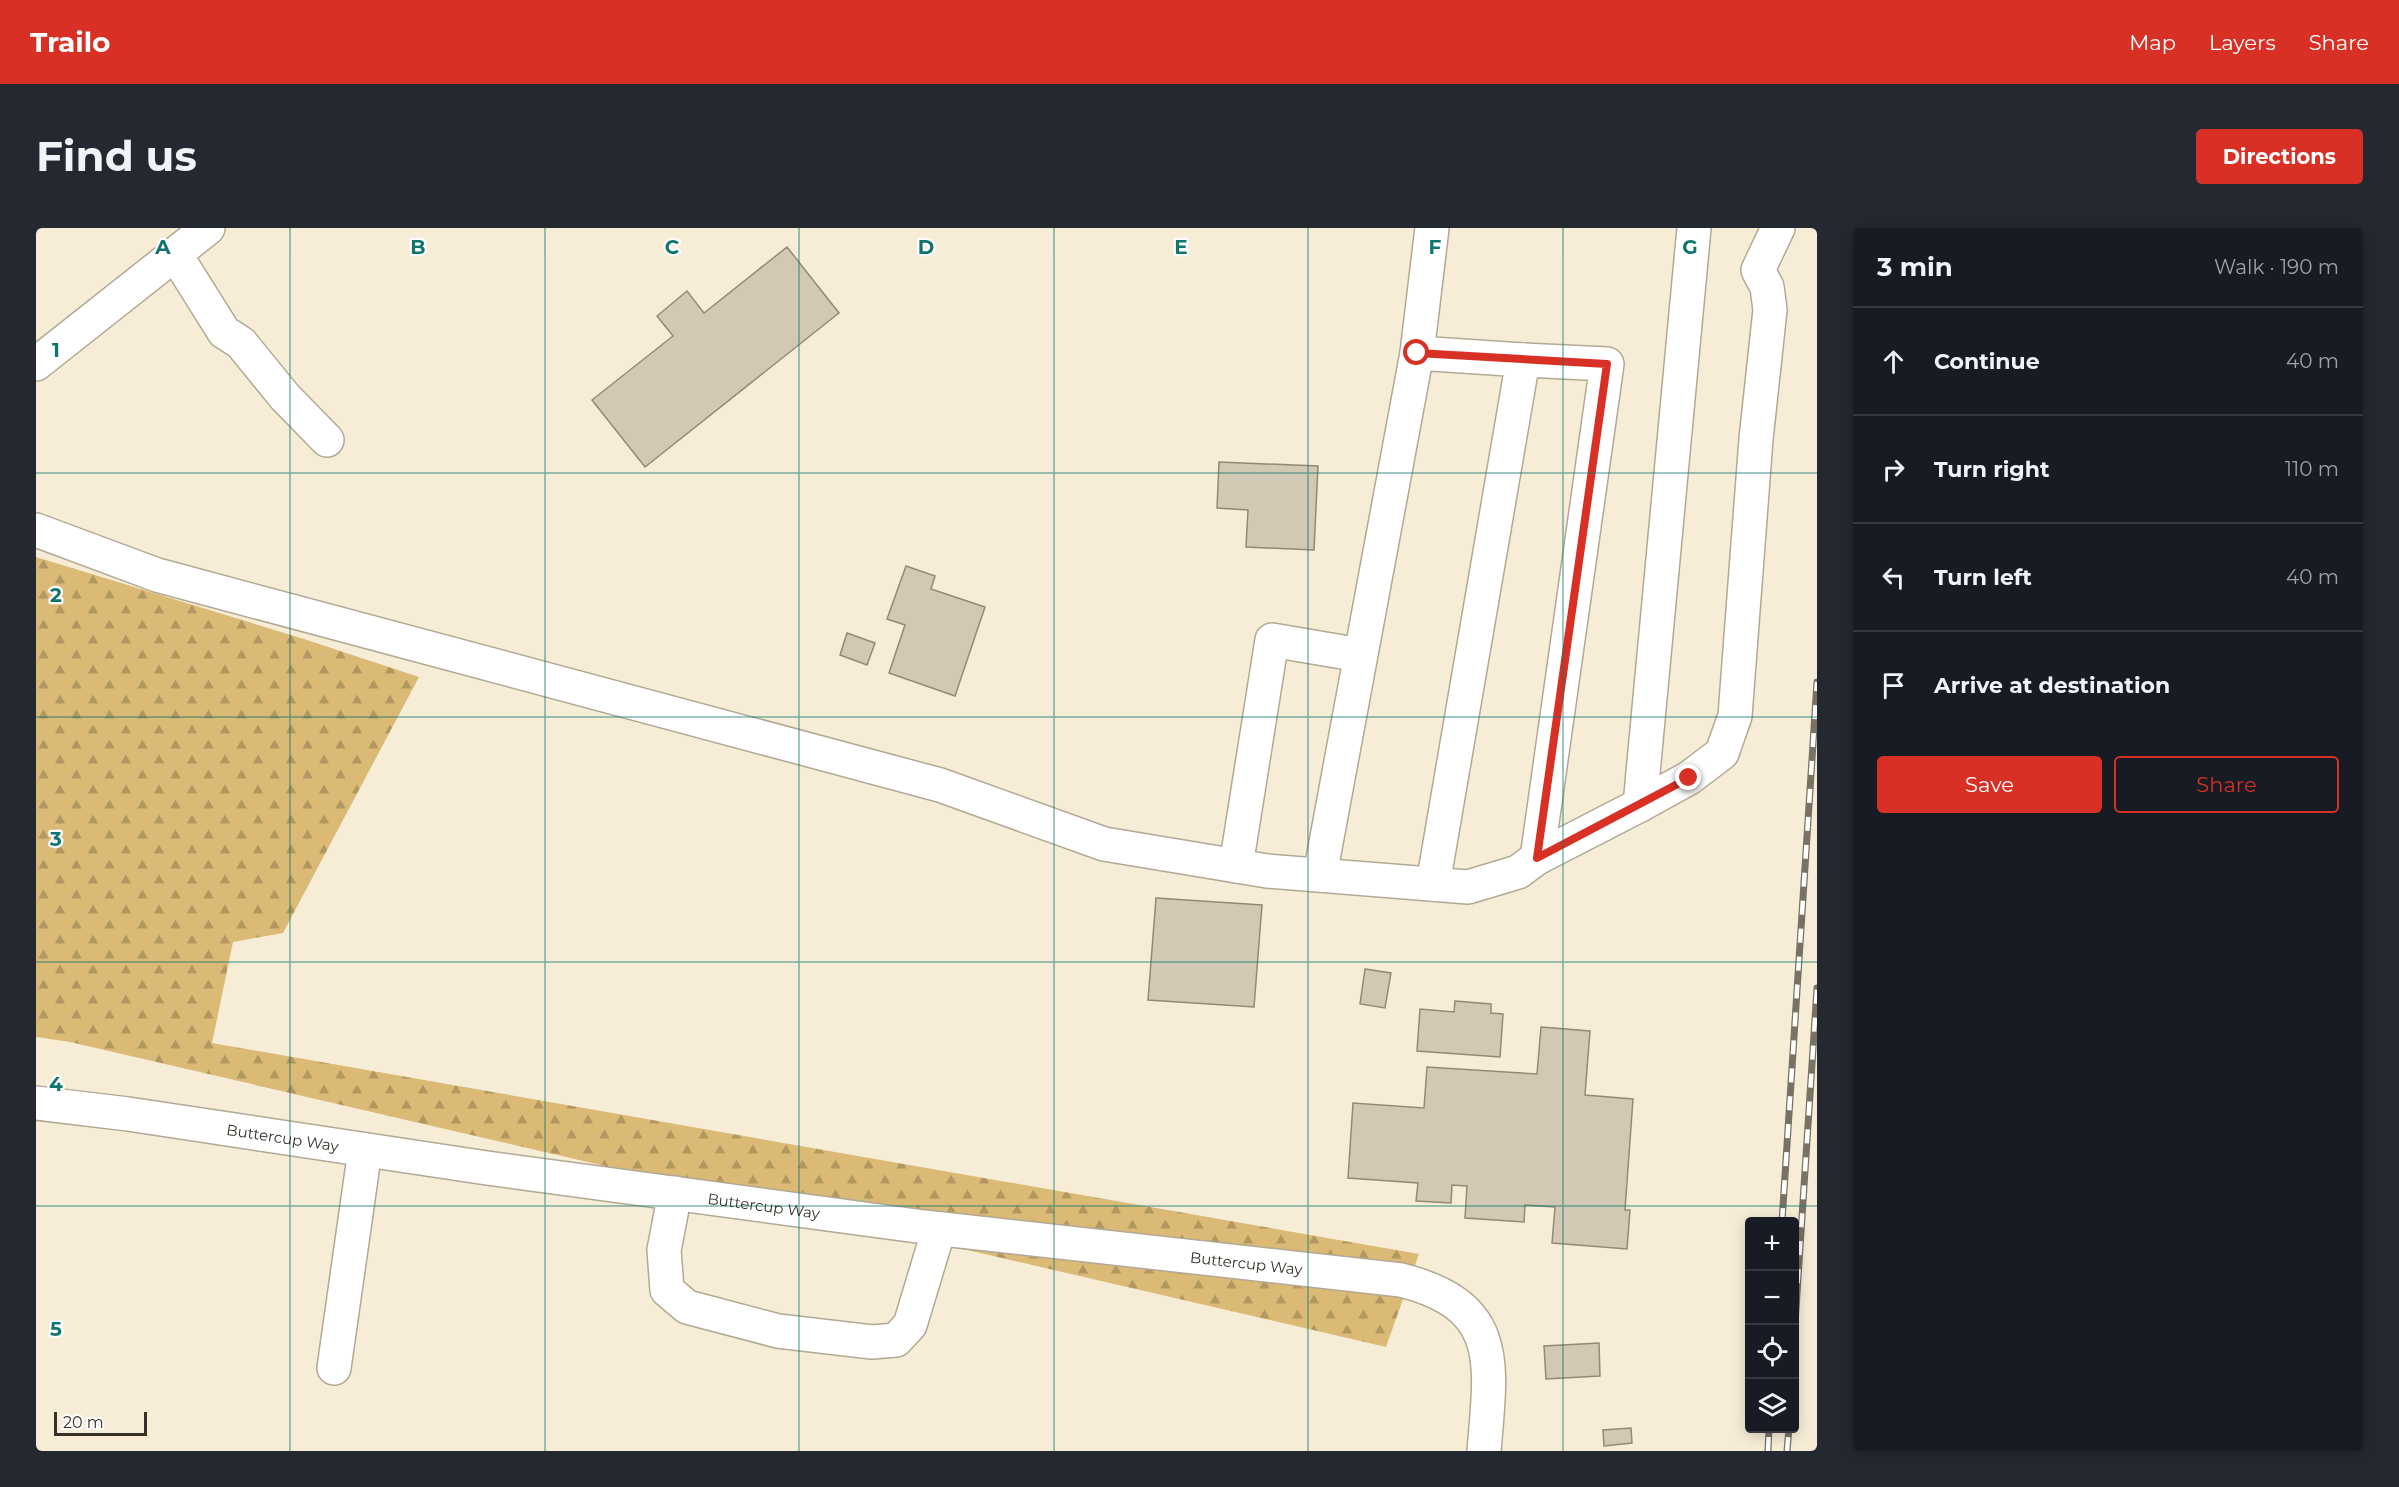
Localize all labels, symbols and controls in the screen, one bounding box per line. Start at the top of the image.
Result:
text: Trailo [30,25,110,59]
text: Map [2129,30,2176,55]
text: Layers [2209,30,2276,55]
text: Share [2309,30,2369,55]
button: Directions [2196,129,2363,184]
text: Find us [36,130,197,182]
text: A [154,235,171,259]
text: B [410,235,426,259]
text: C [665,235,680,259]
text: D [918,235,934,259]
text: E [1174,235,1188,259]
text: F [1429,235,1442,259]
text: G [1682,235,1698,259]
text: 3 min [1877,251,1953,283]
text: Walk · 190 m [2214,255,2339,279]
text: 1 [52,338,60,362]
route start [1403,339,1429,365]
icon: ahead [1877,345,1910,378]
text: Continue [1934,348,2040,375]
text: 40 m [2286,349,2339,373]
icon: right [1877,453,1910,486]
text: Turn right [1934,456,2049,483]
text: 110 m [2285,457,2339,481]
icon: left [1877,561,1910,594]
text: Turn left [1934,564,2032,591]
text: 40 m [2286,565,2339,589]
text: 2 [50,583,62,607]
icon: arrive [1877,669,1910,702]
text: Arrive at destination [1934,672,2170,699]
button: Save [1877,756,2102,813]
button: Share [2114,756,2339,813]
route end [1675,764,1701,790]
text: 3 [49,827,62,851]
text: 4 [49,1072,63,1096]
street label: Buttercup Way [225,1119,341,1155]
street label: Buttercup Way [706,1188,822,1222]
map controls [1745,1217,1799,1433]
button: + [1745,1217,1799,1271]
street label: Buttercup Way [1189,1247,1305,1279]
button: − [1745,1271,1799,1325]
text: 5 [50,1317,62,1341]
button: locate [1745,1325,1799,1379]
button: layers [1745,1379,1799,1433]
scale bar [54,1409,147,1436]
text: 20 m [63,1413,104,1432]

